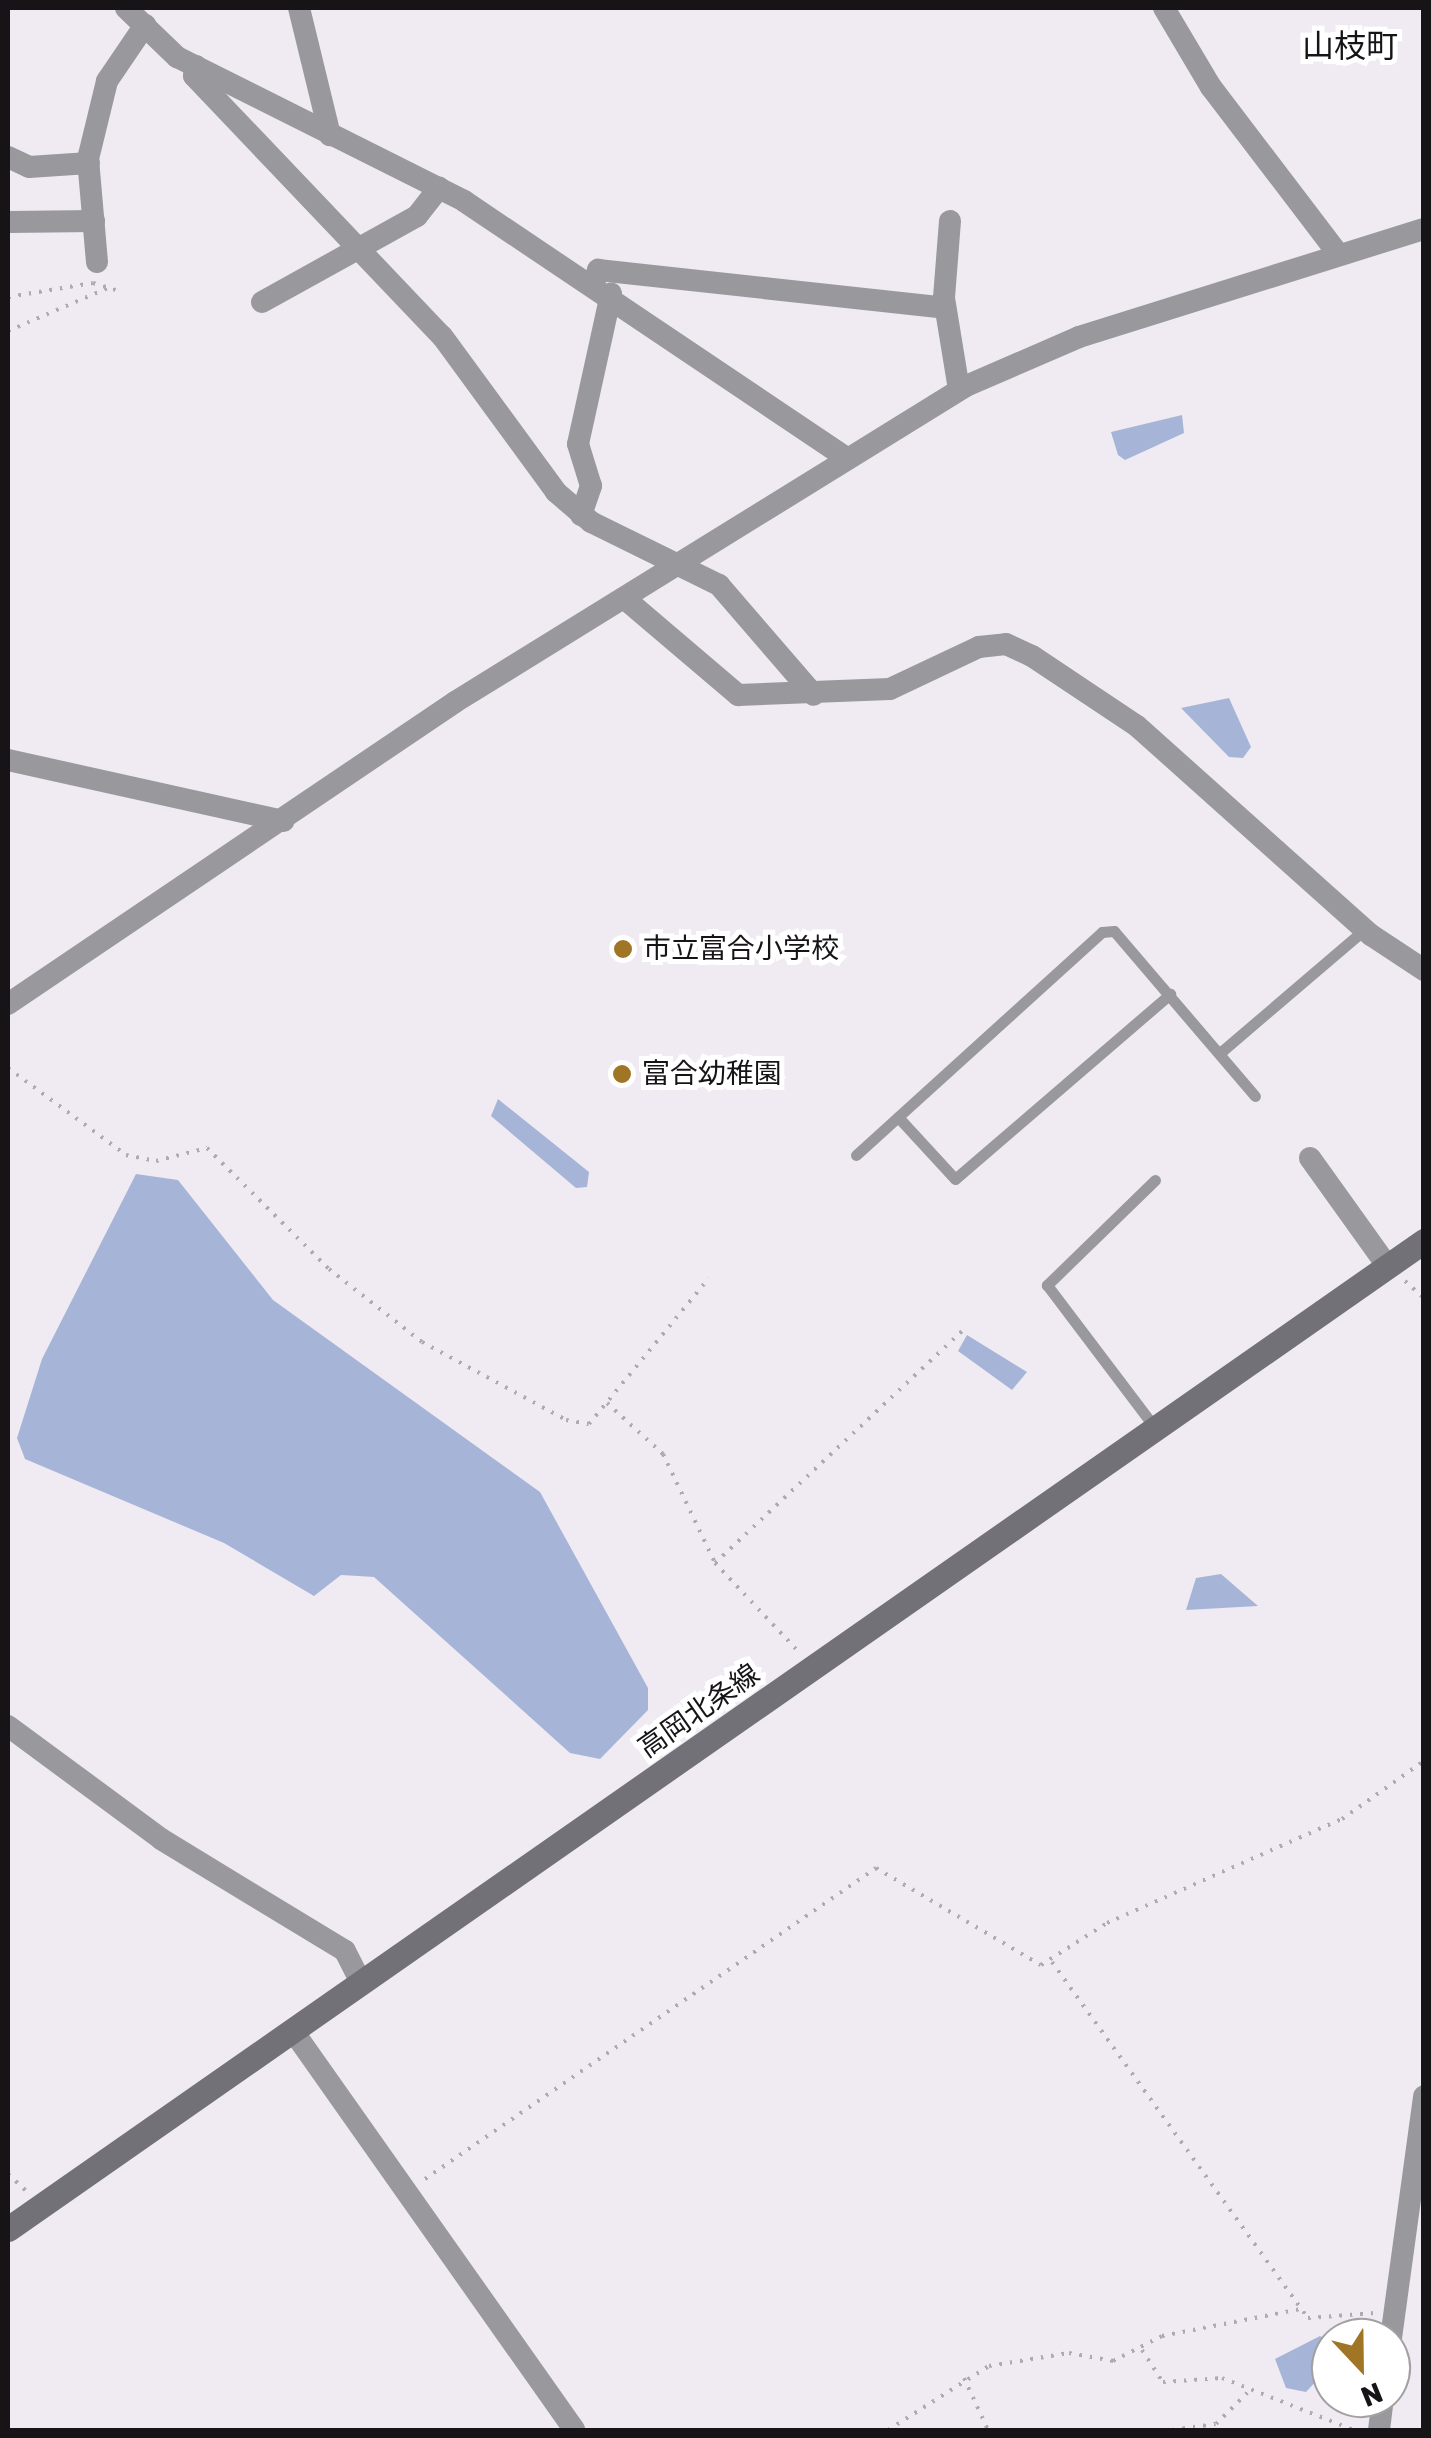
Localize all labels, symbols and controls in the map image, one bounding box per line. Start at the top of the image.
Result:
district label: 山枝町 [1302,27,1398,65]
place label: 市立富合小学校 [643,932,839,966]
marker: 市立富合小学校 [612,938,634,960]
place label: 富合幼稚園 [642,1057,782,1091]
marker: 富合幼稚園 [611,1063,633,1085]
street label: 高岡北条線 [632,1657,766,1765]
north arrow [1311,2318,1411,2418]
text: N [1356,2375,1387,2413]

